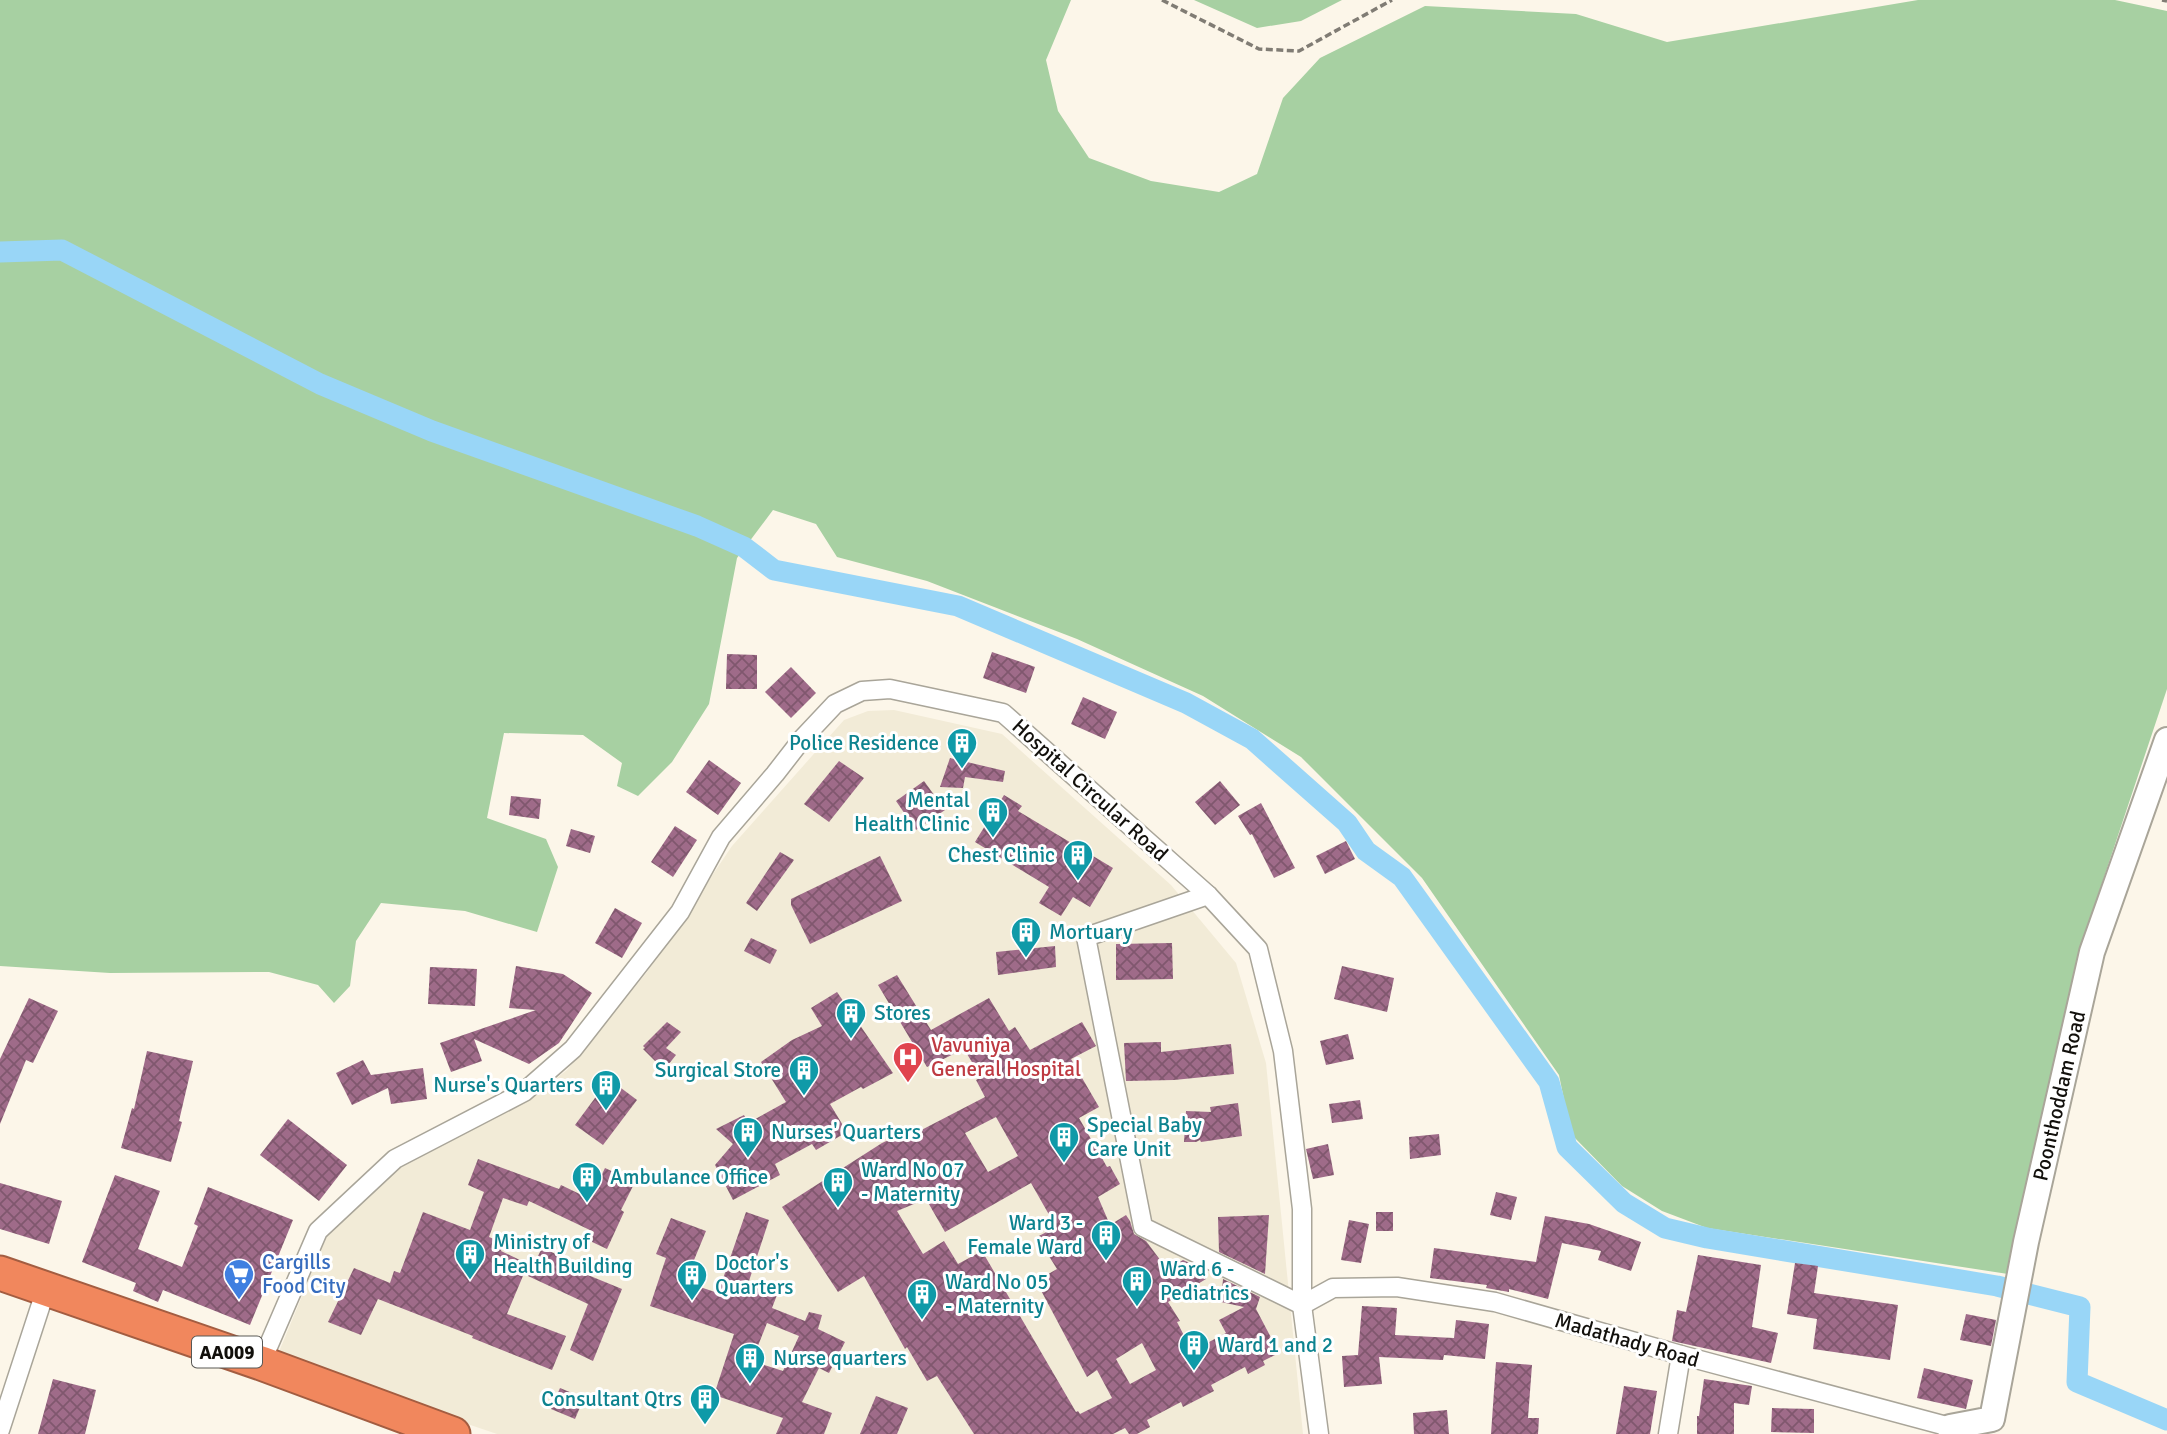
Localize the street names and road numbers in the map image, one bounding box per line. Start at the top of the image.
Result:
street label: Hospital Circular Road [1007,713,1173,867]
street label: Poonthoddam Road [2027,1008,2091,1183]
street label: Madathady Road [1552,1307,1702,1373]
road number: AA009 [192,1336,262,1368]

